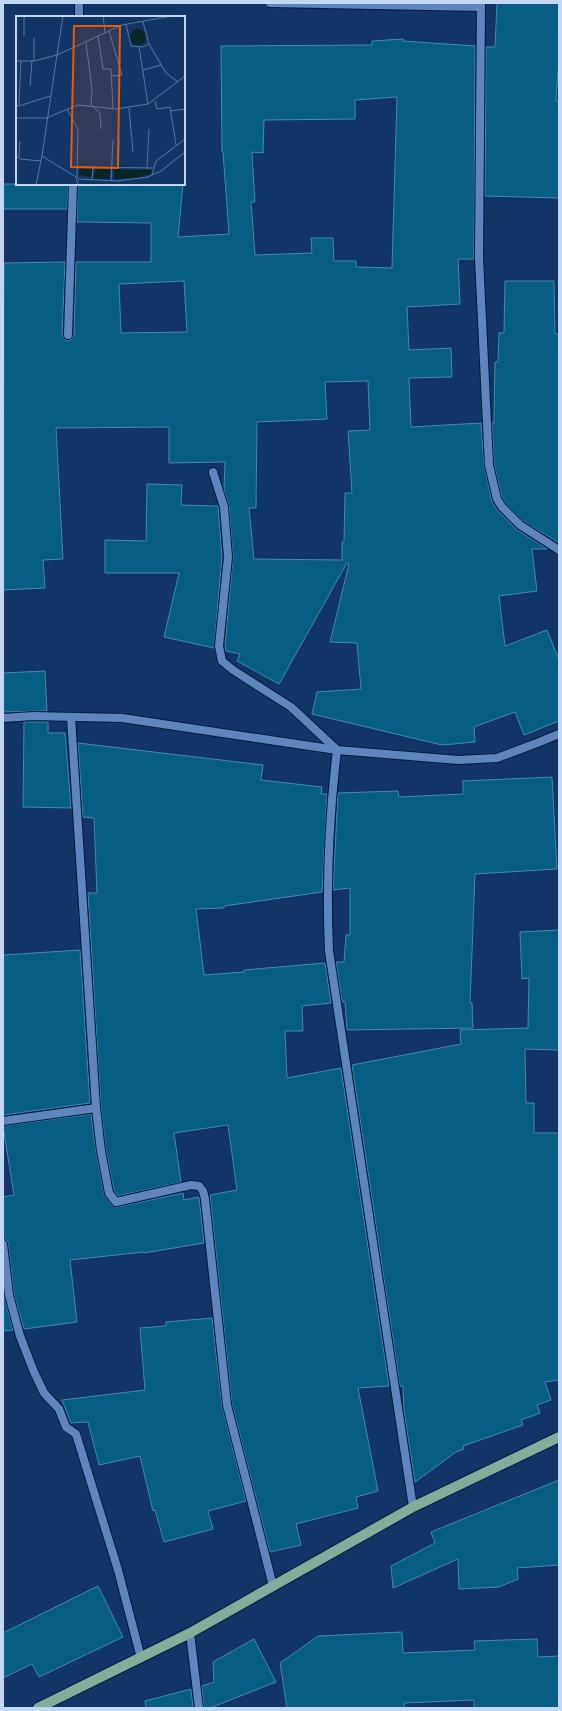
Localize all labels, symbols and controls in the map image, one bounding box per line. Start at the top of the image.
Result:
inset map [16,16,185,185]

